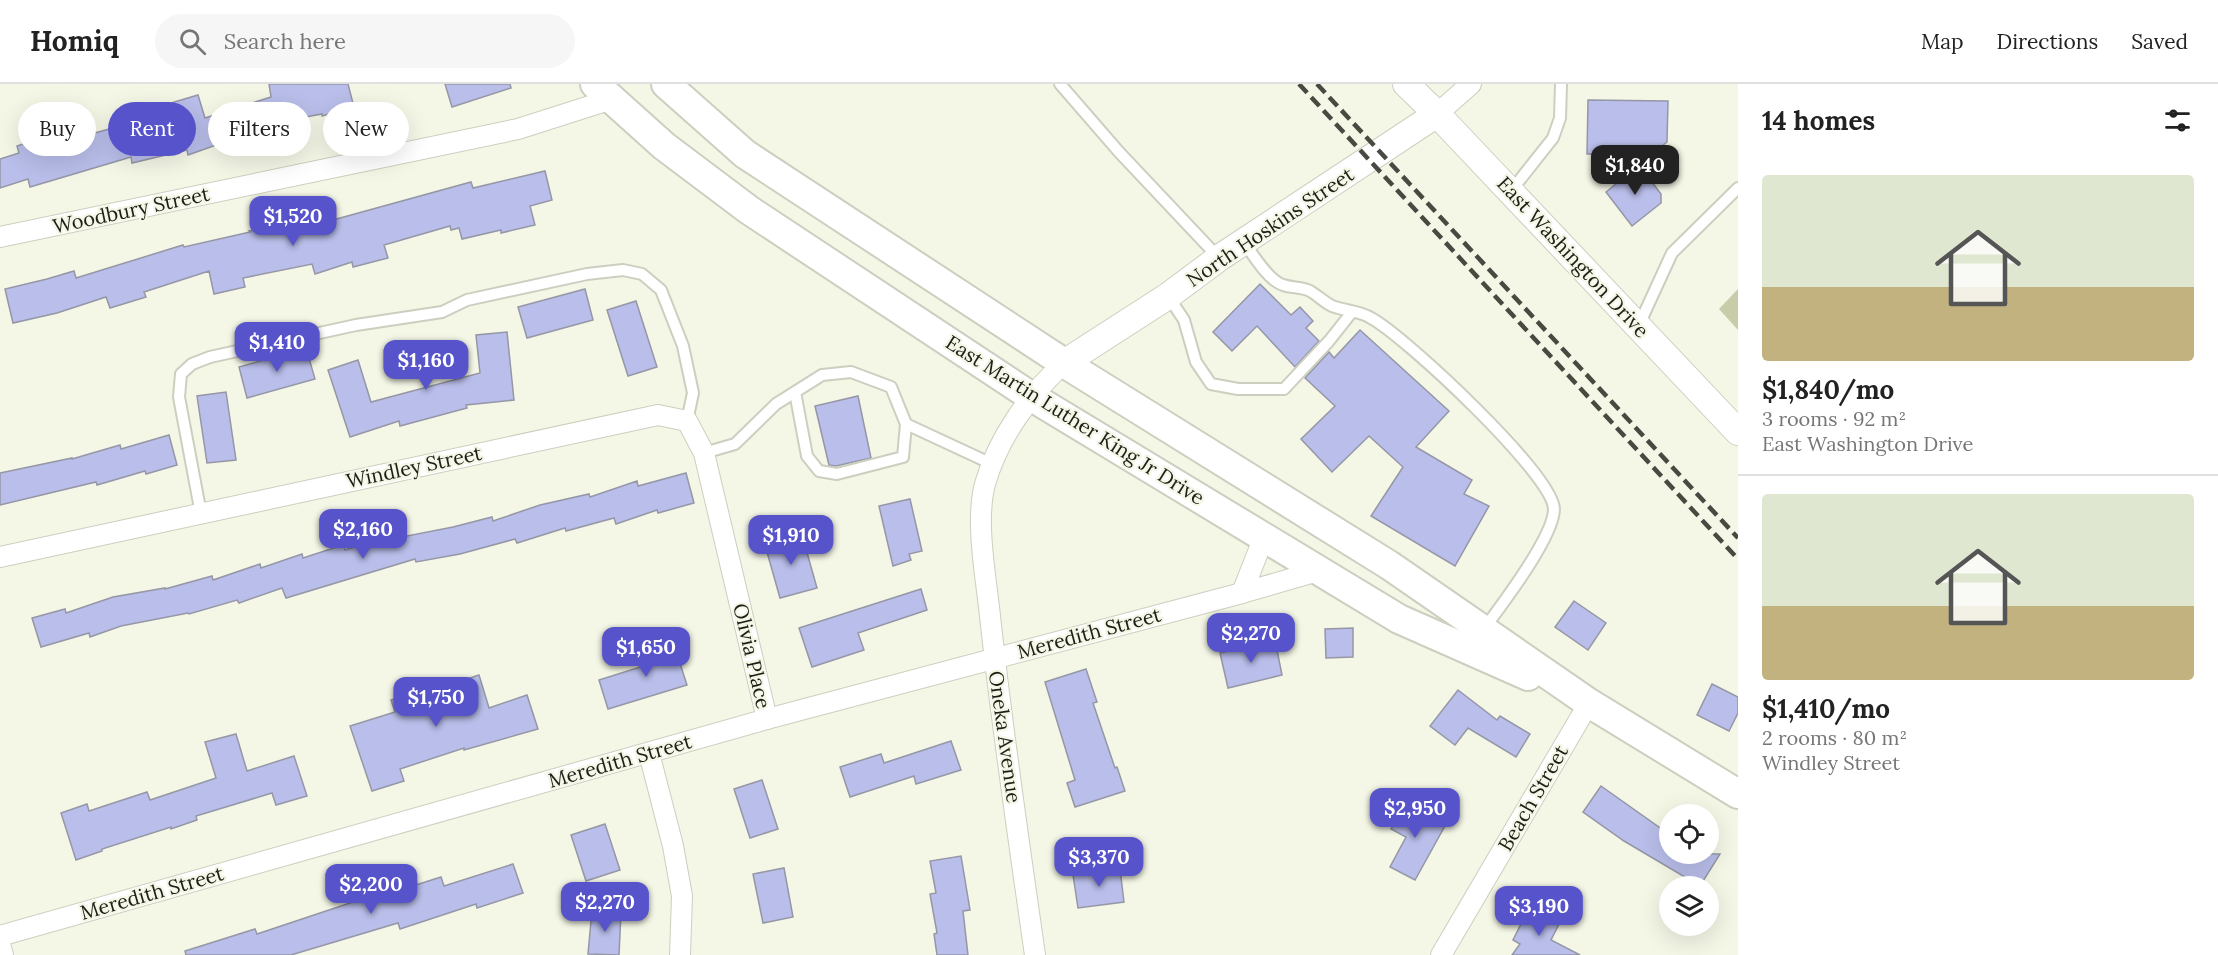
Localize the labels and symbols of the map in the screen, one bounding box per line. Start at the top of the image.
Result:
pin: $1,840 [1586,145,1684,196]
street label: North Hoskins Street [1181,161,1358,292]
street label: East Washington Drive [1492,171,1655,343]
street label: Woodbury Street [50,181,212,238]
pin: $1,520 [244,196,342,247]
pin: $1,410 [228,322,326,373]
street label: East Martin Luther King Jr Drive [941,329,1209,510]
pin: $1,160 [377,340,475,391]
street label: Windley Street [344,440,484,493]
pin: $2,160 [314,509,412,560]
pin: $1,910 [742,515,840,566]
street label: Olivia Place [728,601,777,711]
street label: Meredith Street [1014,601,1164,664]
pin: $2,270 [1202,613,1300,664]
pin: $1,650 [597,627,695,678]
street label: Oneka Avenue [984,669,1027,805]
pin: $1,750 [387,677,485,728]
street label: Meredith Street [545,728,695,793]
street label: Beach Street [1492,740,1573,855]
pin: $2,950 [1366,788,1464,839]
pin: $3,370 [1050,837,1148,888]
street label: Meredith Street [77,860,227,925]
pin: $2,200 [322,864,420,915]
pin: $2,270 [556,882,654,933]
pin: $3,190 [1490,886,1588,937]

